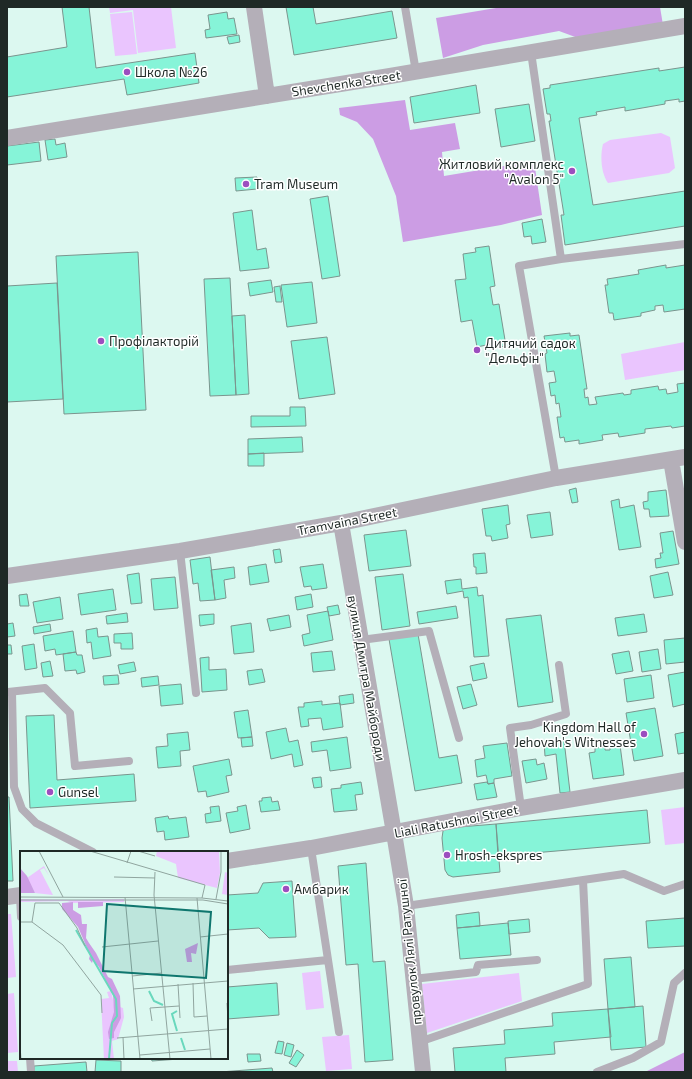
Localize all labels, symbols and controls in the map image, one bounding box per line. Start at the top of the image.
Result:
place label: Школа №26 [135,64,207,80]
marker: Школа №26 [122,67,132,77]
street label: Shevchenka Street [291,67,402,99]
place label: Житловий комплекс "Avalon 5" [439,156,564,187]
marker: Житловий комплекс "Avalon 5" [567,166,577,176]
place label: Tram Museum [254,176,338,192]
marker: Tram Museum [241,179,251,189]
place label: Профілакторій [109,333,199,349]
place label: Дитячий садок "Дельфін" [485,335,576,366]
marker: Профілакторій [96,336,106,346]
marker: Дитячий садок "Дельфін" [472,345,482,355]
street label: Tramvaina Street [296,504,398,538]
street label: вулиця Дмитра Майбороди [345,594,389,762]
place label: Kingdom Hall of Jehovah's Witnesses [514,719,637,750]
marker: Kingdom Hall of Jehovah's Witnesses [639,729,649,739]
place label: Gunsel [58,784,99,800]
marker: Gunsel [45,787,55,797]
street label: Liali Ratushnoi Street [393,801,519,841]
place label: Hrosh-ekspres [455,847,542,863]
marker: Hrosh-ekspres [442,850,452,860]
inset map [20,851,228,1059]
street label: провулок Лялі Ратушної [393,878,425,1026]
place label: Амбарик [294,881,349,897]
marker: Амбарик [281,884,291,894]

